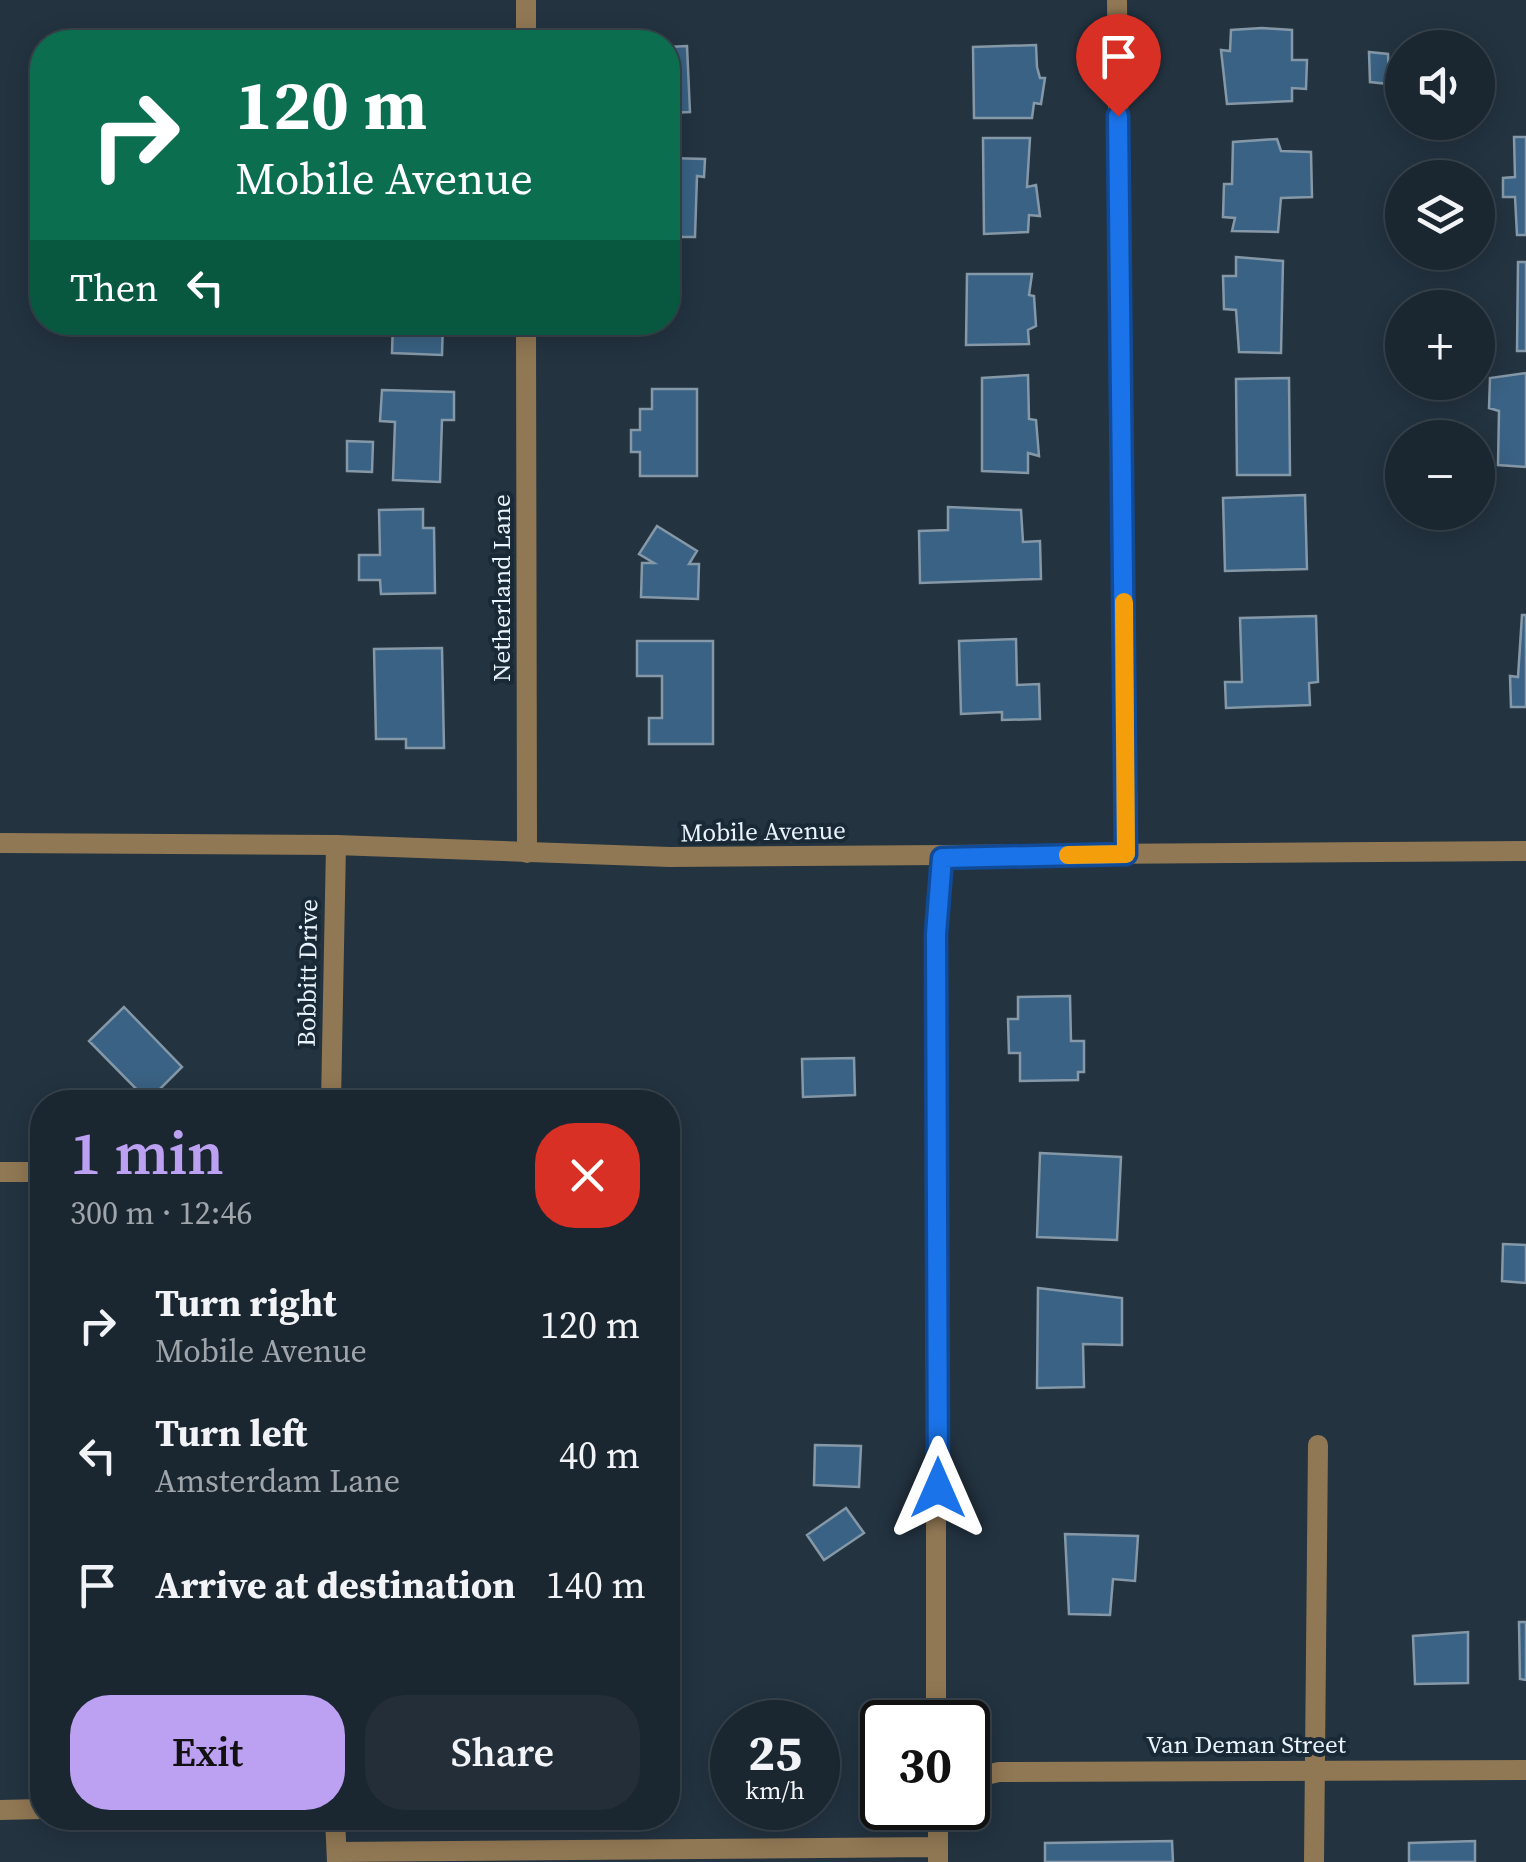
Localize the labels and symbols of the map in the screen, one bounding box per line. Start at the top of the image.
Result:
pin [1076,14,1161,117]
street label: Netherland Lane [484,494,518,682]
street label: Mobile Avenue [680,813,846,849]
street label: Bobbitt Drive [289,899,325,1047]
position arrow [886,1436,990,1540]
speed limit sign: 30 [860,1700,990,1830]
street label: Van Deman Street [1146,1727,1347,1761]

